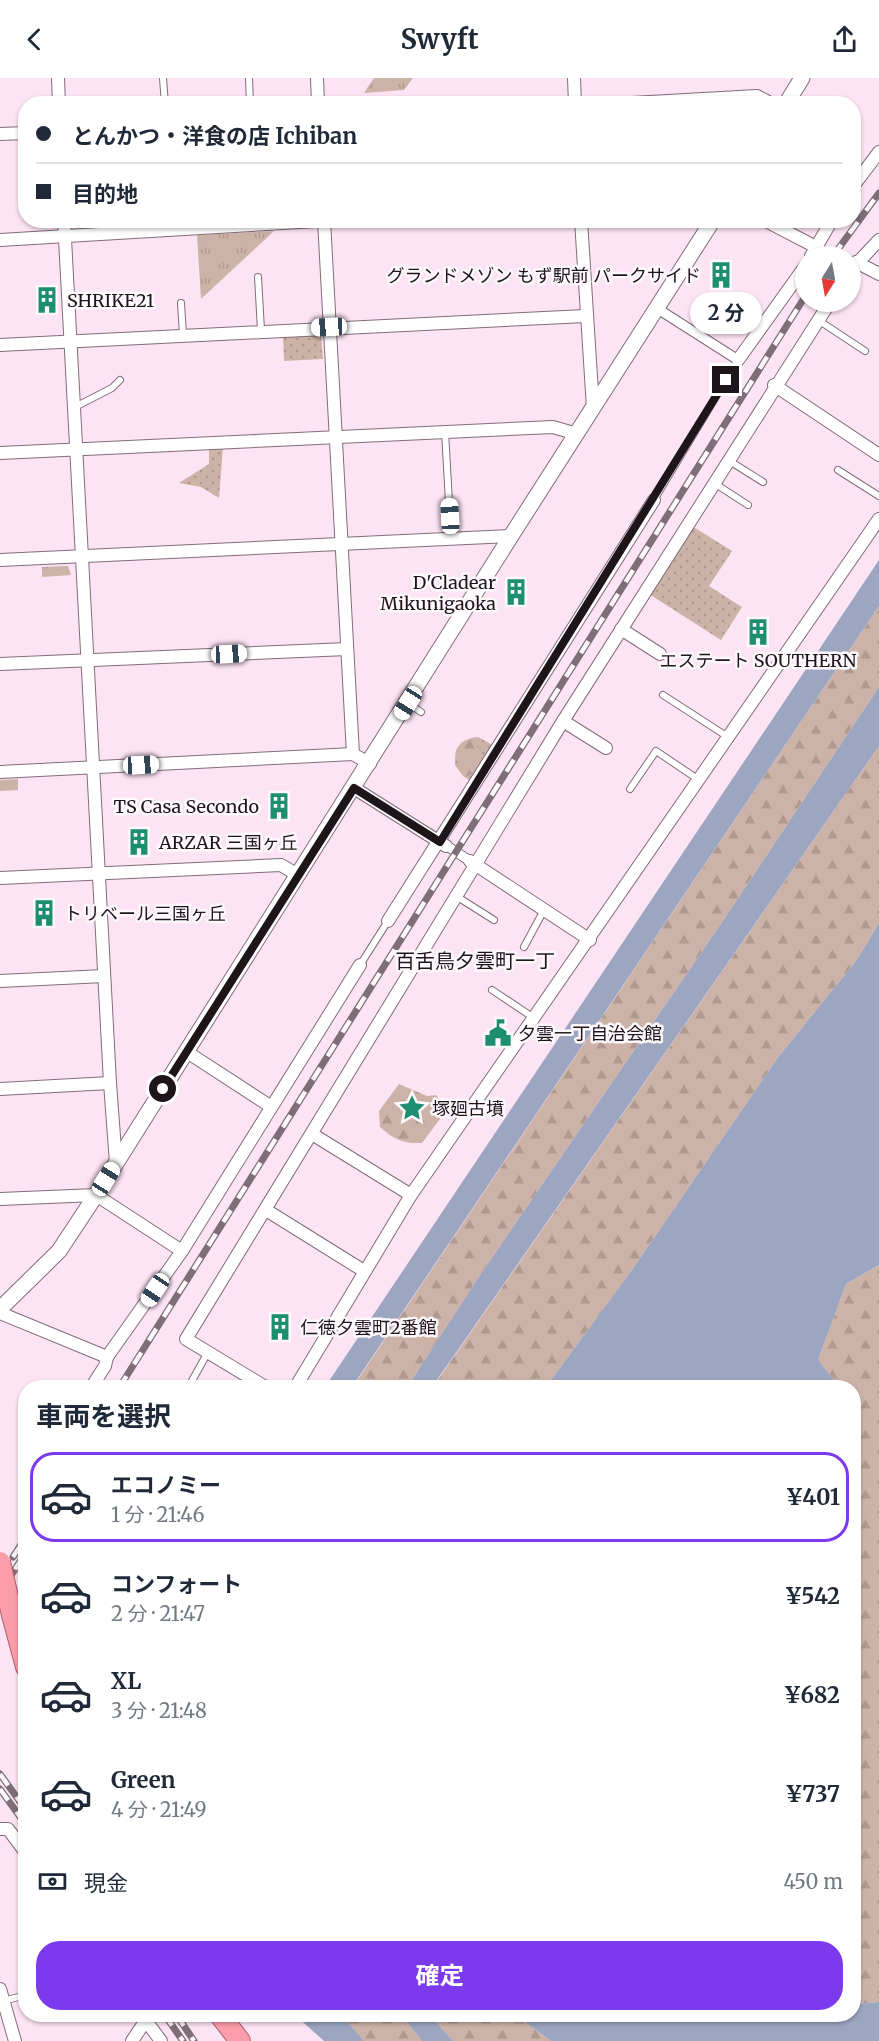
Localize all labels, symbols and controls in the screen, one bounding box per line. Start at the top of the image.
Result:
text: Swyft [400,22,479,56]
icon: back [18,23,51,56]
icon: share [828,23,861,56]
text: とんかつ・洋食の店 Ichiban [72,122,357,150]
text: 目的地 [72,180,138,208]
north arrow [795,246,861,312]
map controls [795,246,861,312]
building icon: グランドメゾン もず駅前 パークサイド [706,260,736,290]
place label: グランドメゾン もず駅前 パークサイド [386,264,701,287]
building icon: SHRIKE21 [32,285,62,315]
place label: SHRIKE21 [67,289,154,312]
callout: 2 分 [690,293,762,335]
text: 2 分 [708,300,744,325]
car [311,317,347,337]
route end [712,366,739,393]
car [440,498,460,534]
place label: D'Cladear Mikunigaoka [380,571,496,615]
building icon: D'Cladear Mikunigaoka [501,577,531,607]
building icon: エステート SOUTHERN [743,617,773,647]
car [211,644,247,664]
place label: エステート SOUTHERN [660,649,856,672]
car [391,683,425,723]
car [123,755,159,775]
building icon: TS Casa Secondo [264,791,294,821]
place label: TS Casa Secondo [113,795,259,818]
building icon: ARZAR 三国ヶ丘 [124,827,154,857]
place label: ARZAR 三国ヶ丘 [158,831,298,854]
building icon: トリベール三国ヶ丘 [29,898,59,928]
place label: トリベール三国ヶ丘 [64,902,226,925]
district label: 百舌鳥夕雲町一丁 [395,948,555,973]
public building icon: 夕雲一丁自治会館 [483,1018,513,1048]
place label: 夕雲一丁自治会館 [518,1022,662,1045]
route start [149,1075,176,1102]
place icon: 塚廻古墳 [397,1093,427,1123]
place label: 塚廻古墳 [432,1097,504,1120]
car [89,1159,123,1199]
car [137,1270,173,1310]
building icon: 仁徳夕雲町2番館 [265,1312,295,1342]
place label: 仁徳夕雲町2番館 [300,1316,437,1339]
text: 車両を選択 [36,1399,171,1433]
icon: car [39,1470,93,1524]
text: エコノミー [111,1471,221,1499]
text: ¥401 [786,1483,840,1511]
text: 1 分 · 21:46 [111,1502,205,1527]
icon: car [39,1569,93,1623]
text: コンフォート [111,1570,242,1598]
text: ¥542 [785,1582,840,1610]
text: 2 分 · 21:47 [111,1601,205,1626]
text: XL [111,1667,141,1695]
icon: car [39,1668,93,1722]
text: ¥682 [784,1681,840,1709]
text: 3 分 · 21:48 [111,1698,207,1723]
text: Green [111,1766,175,1794]
icon: car [39,1767,93,1821]
text: ¥737 [785,1780,840,1808]
text: 4 分 · 21:49 [111,1797,207,1822]
icon: cash [36,1865,69,1898]
text: 現金 [84,1869,128,1897]
text: 450 m [784,1869,843,1894]
button: 確定 [36,1941,843,2010]

